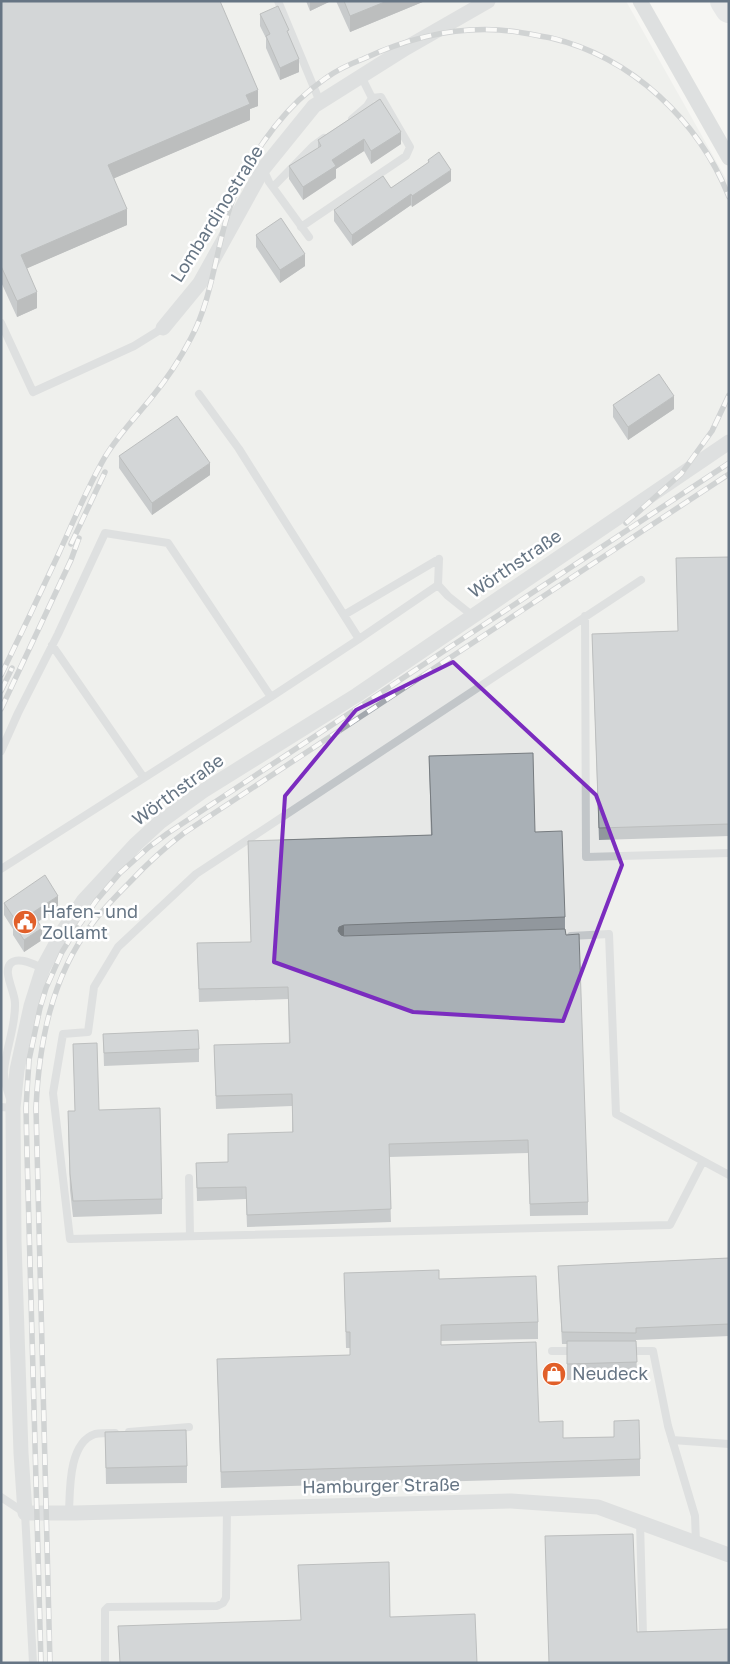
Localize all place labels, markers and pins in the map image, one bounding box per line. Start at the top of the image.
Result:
place label: Hafen- und Zollamt [42,900,138,943]
public building icon: Hafen- und Zollamt [12,909,38,935]
shop icon: Neudeck [541,1361,567,1387]
place label: Neudeck [572,1362,649,1384]

